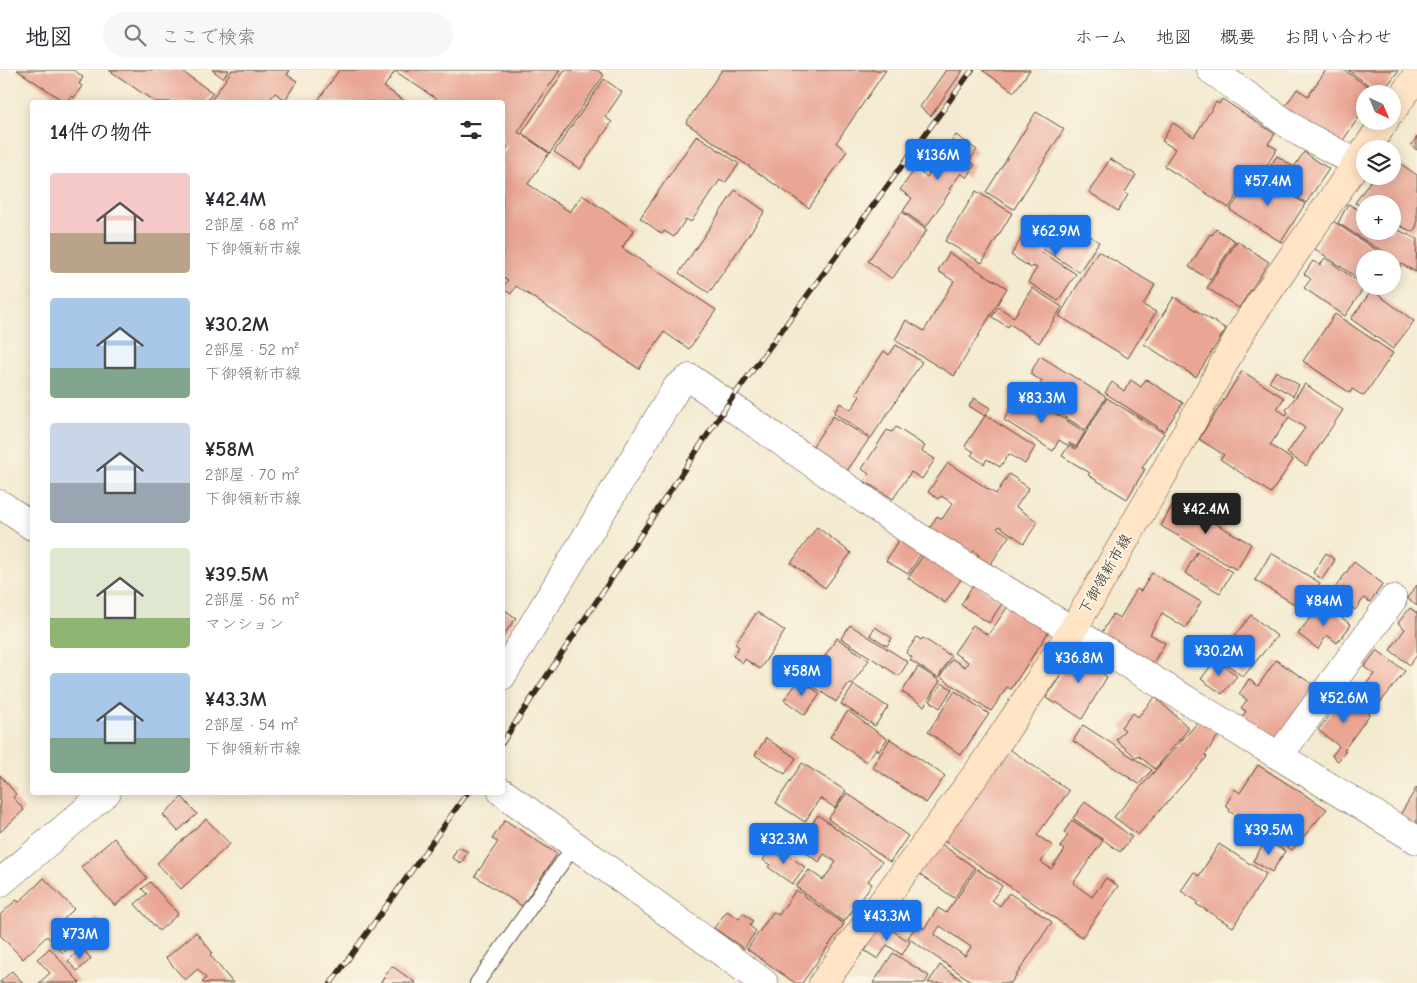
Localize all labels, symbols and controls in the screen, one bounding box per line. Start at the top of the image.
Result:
search box [103,12,453,57]
icon: search [121,21,149,49]
text: 地図 [25,23,73,51]
text: ここで検索 [161,26,256,48]
text: ホーム [1075,27,1128,48]
text: 地図 [1156,27,1192,48]
text: 概要 [1220,27,1256,48]
text: お問い合わせ [1284,27,1392,48]
north arrow [1356,85,1401,130]
map controls [1356,85,1401,295]
icon: filters [457,116,485,144]
text: 14件の物件 [50,120,152,144]
pin: ¥136M [903,138,973,181]
button: layers [1356,140,1401,185]
text: ¥136M [916,146,960,164]
pin: ¥57.4M [1227,164,1309,207]
text: ¥57.4M [1245,172,1291,190]
text: ¥42.4M [205,187,266,211]
icon: home [90,193,150,253]
button: + [1356,195,1401,240]
pin: ¥62.9M [1015,214,1097,257]
text: 2部屋 · 68 m² [205,216,298,234]
text: ¥62.9M [1032,222,1080,240]
text: 下御領新市線 [205,240,301,258]
button: − [1356,250,1401,295]
text: ¥30.2M [205,312,269,336]
icon: home [90,318,150,378]
text: 2部屋 · 52 m² [205,341,298,359]
text: 下御領新市線 [205,365,301,383]
pin: ¥83.3M [1001,382,1083,424]
text: ¥83.3M [1018,389,1066,407]
text: ¥58M [205,437,254,461]
icon: home [90,443,150,503]
text: 2部屋 · 70 m² [205,466,299,484]
text: 下御領新市線 [205,490,301,508]
pin: ¥42.4M [1165,492,1247,535]
text: ¥42.4M [1183,500,1229,518]
street label: 下御領新市線 [1075,531,1135,617]
text: ¥39.5M [205,562,269,586]
icon: home [90,568,150,628]
pin: ¥84M [1294,584,1354,627]
text: 2部屋 · 56 m² [205,591,299,609]
text: ¥84M [1306,592,1342,610]
text: マンション [205,615,284,633]
pin: ¥30.2M [1178,634,1260,677]
pin: ¥36.8M [1038,642,1120,684]
text: ¥30.2M [1195,642,1243,660]
text: ¥36.8M [1055,649,1103,667]
pin: ¥58M [772,654,832,697]
text: ¥58M [783,662,821,680]
pin: ¥52.6M [1303,682,1385,724]
text: ¥43.3M [205,687,267,711]
text: ¥52.6M [1320,689,1368,707]
icon: home [90,693,150,753]
text: 2部屋 · 54 m² [205,716,298,734]
text: 下御領新市線 [205,740,301,758]
pin: ¥39.5M [1228,814,1310,856]
text: ¥39.5M [1245,821,1293,839]
pin: ¥32.3M [743,822,825,865]
text: ¥32.3M [760,830,808,848]
pin: ¥43.3M [846,900,928,942]
text: ¥43.3M [864,907,910,925]
pin: ¥73M [50,918,110,960]
text: ¥73M [62,925,98,943]

